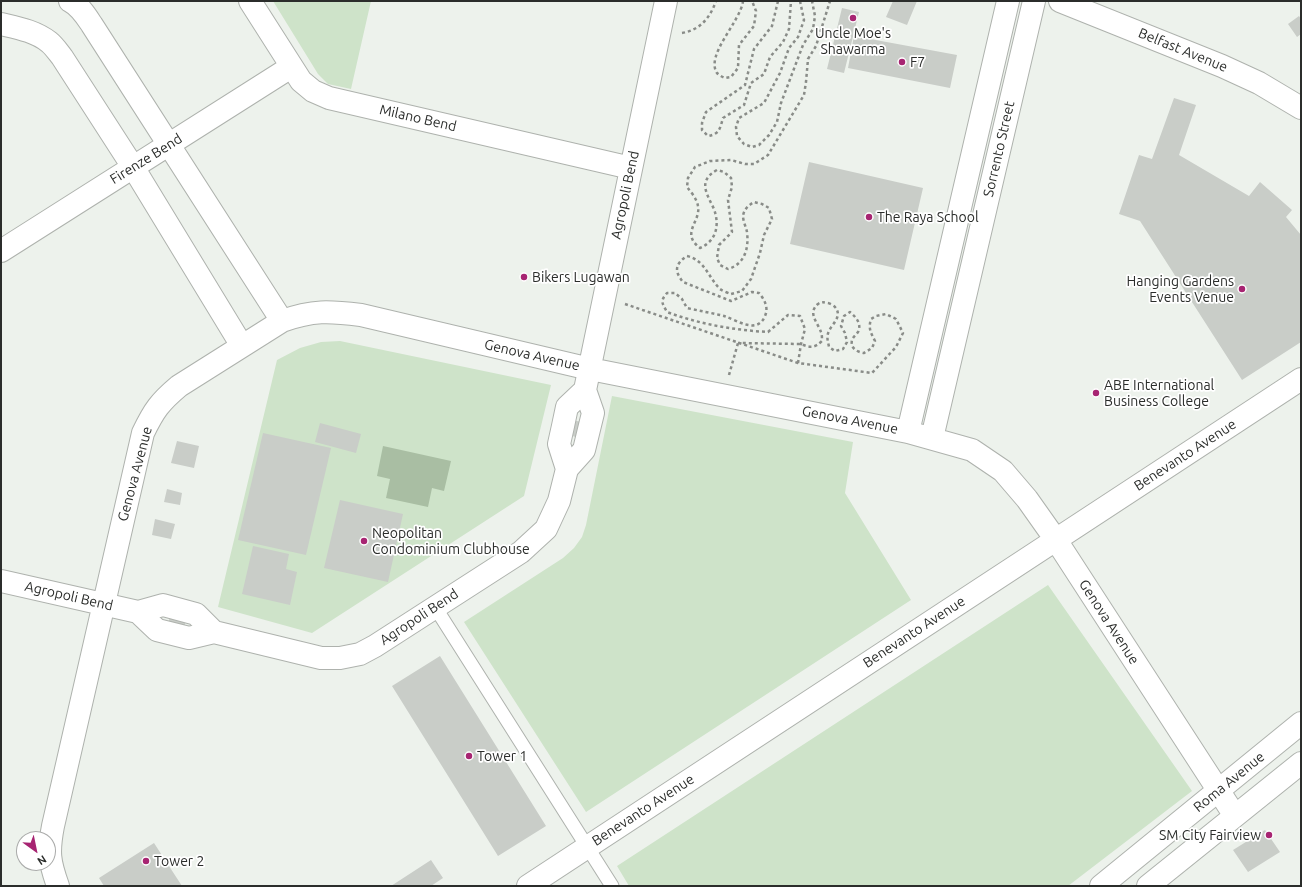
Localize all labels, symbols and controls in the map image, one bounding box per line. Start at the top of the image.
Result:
marker: Uncle Moe's Shawarma [848,13,858,23]
street label: Belfast Avenue [1136,24,1230,76]
place label: Uncle Moe's Shawarma [815,25,891,58]
place label: F7 [910,54,925,70]
marker: F7 [897,57,907,67]
street label: Sorrento Street [980,99,1018,199]
street label: Milano Bend [378,101,458,135]
street label: Firenze Bend [107,130,185,188]
street label: Agropoli Bend [607,149,643,241]
place label: The Raya School [877,209,979,225]
marker: The Raya School [864,212,874,222]
place label: Bikers Lugawan [532,269,630,285]
marker: Bikers Lugawan [519,272,529,282]
place label: Hanging Gardens Events Venue [1127,273,1234,306]
marker: Hanging Gardens Events Venue [1237,284,1247,294]
street label: Genova Avenue [483,336,581,374]
place label: ABE International Business College [1104,377,1214,410]
marker: ABE International Business College [1091,388,1101,398]
street label: Genova Avenue [801,402,899,438]
street label: Benevanto Avenue [1131,416,1239,494]
street label: Genova Avenue [114,425,156,523]
place label: Neopolitan Condominium Clubhouse [372,525,530,558]
marker: Neopolitan Condominium Clubhouse [359,536,369,546]
street label: Genova Avenue [1075,577,1143,667]
street label: Agropoli Bend [23,578,115,614]
street label: Agropoli Bend [377,585,461,649]
street label: Benevanto Avenue [860,593,968,671]
place label: Tower 1 [477,748,527,764]
street label: Roma Avenue [1190,748,1268,816]
marker: Tower 1 [464,751,474,761]
street label: Benevanto Avenue [589,771,697,849]
place label: SM City Fairview [1159,827,1261,843]
marker: SM City Fairview [1264,830,1274,840]
north arrow [16,831,56,871]
text: N [35,853,49,867]
place label: Tower 2 [154,853,204,869]
marker: Tower 2 [141,856,151,866]

